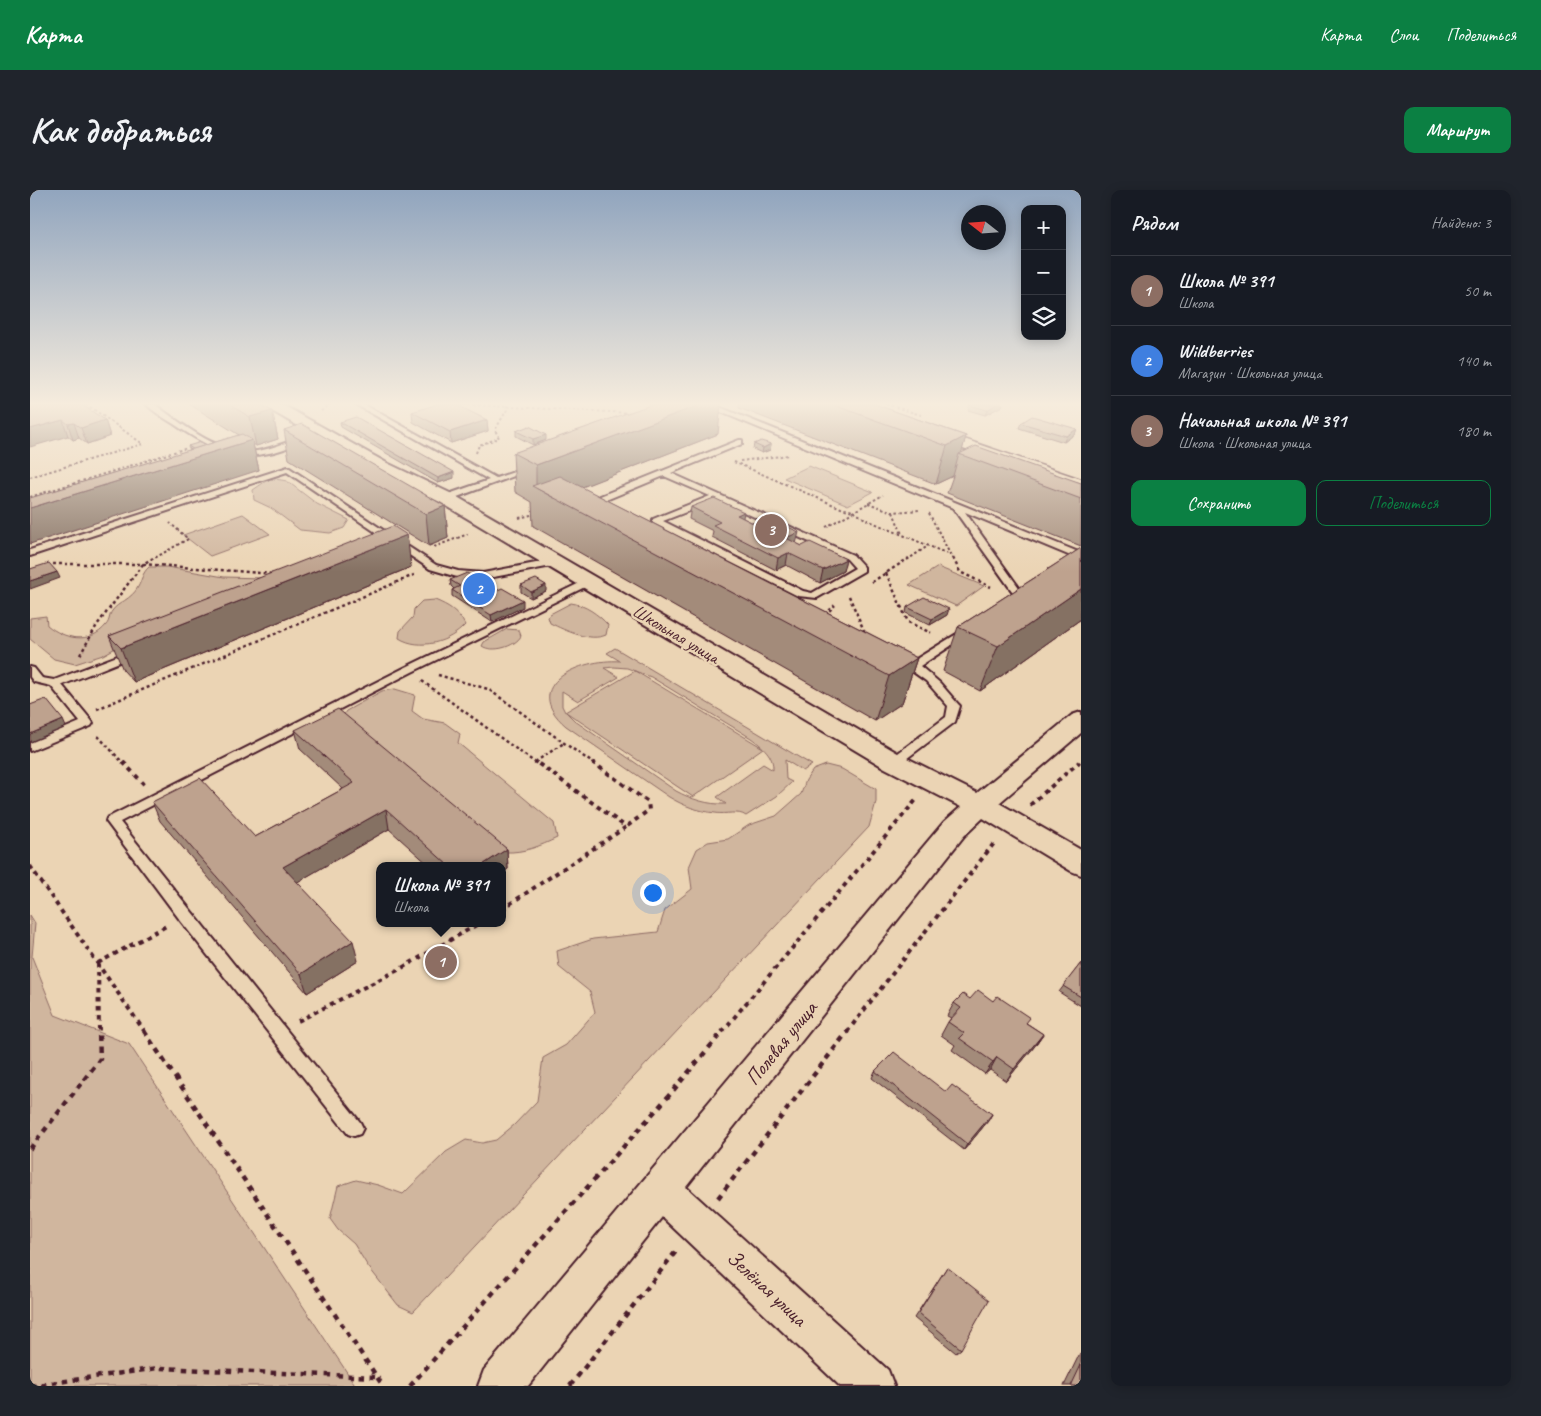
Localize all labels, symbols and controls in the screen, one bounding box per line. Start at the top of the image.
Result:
text: Карта [25,20,82,50]
text: Карта [1320,24,1361,46]
text: Слои [1389,24,1418,46]
text: Поделиться [1446,24,1516,46]
button: Маршрут [1404,107,1511,153]
text: Как добраться [30,108,211,153]
north arrow [961,205,1006,250]
map controls [1021,205,1066,340]
button: + [1021,205,1066,250]
text: Рядом [1131,210,1178,236]
text: Найдено: 3 [1431,213,1491,233]
button: − [1021,250,1066,295]
text: Школа № 391 [1178,269,1274,293]
text: 1 [1143,281,1151,301]
text: 50 m [1464,281,1491,301]
text: Школа [1178,293,1213,313]
button: layers [1021,295,1066,340]
text: Wildberries [1178,339,1252,363]
text: 2 [1143,351,1151,371]
text: 140 m [1457,351,1491,371]
text: Магазин · Школьная улица [1178,363,1322,383]
text: Начальная школа № 391 [1178,409,1346,433]
text: 3 [1143,421,1151,441]
text: 180 m [1457,421,1491,441]
text: Школа · Школьная улица [1178,433,1310,453]
button: Сохранить [1131,480,1306,526]
button: Поделиться [1316,480,1491,526]
pin: 3 [755,511,787,549]
pin: 2 [463,570,495,608]
street label: Школьная улица [629,600,725,669]
popup [376,862,506,927]
text: Школа № 391 [393,873,489,897]
your location [640,880,666,906]
text: Школа [393,897,429,917]
pin: 1 [425,943,457,981]
street label: Полевая улица [739,994,824,1090]
street label: Зелёная улица [722,1244,814,1333]

